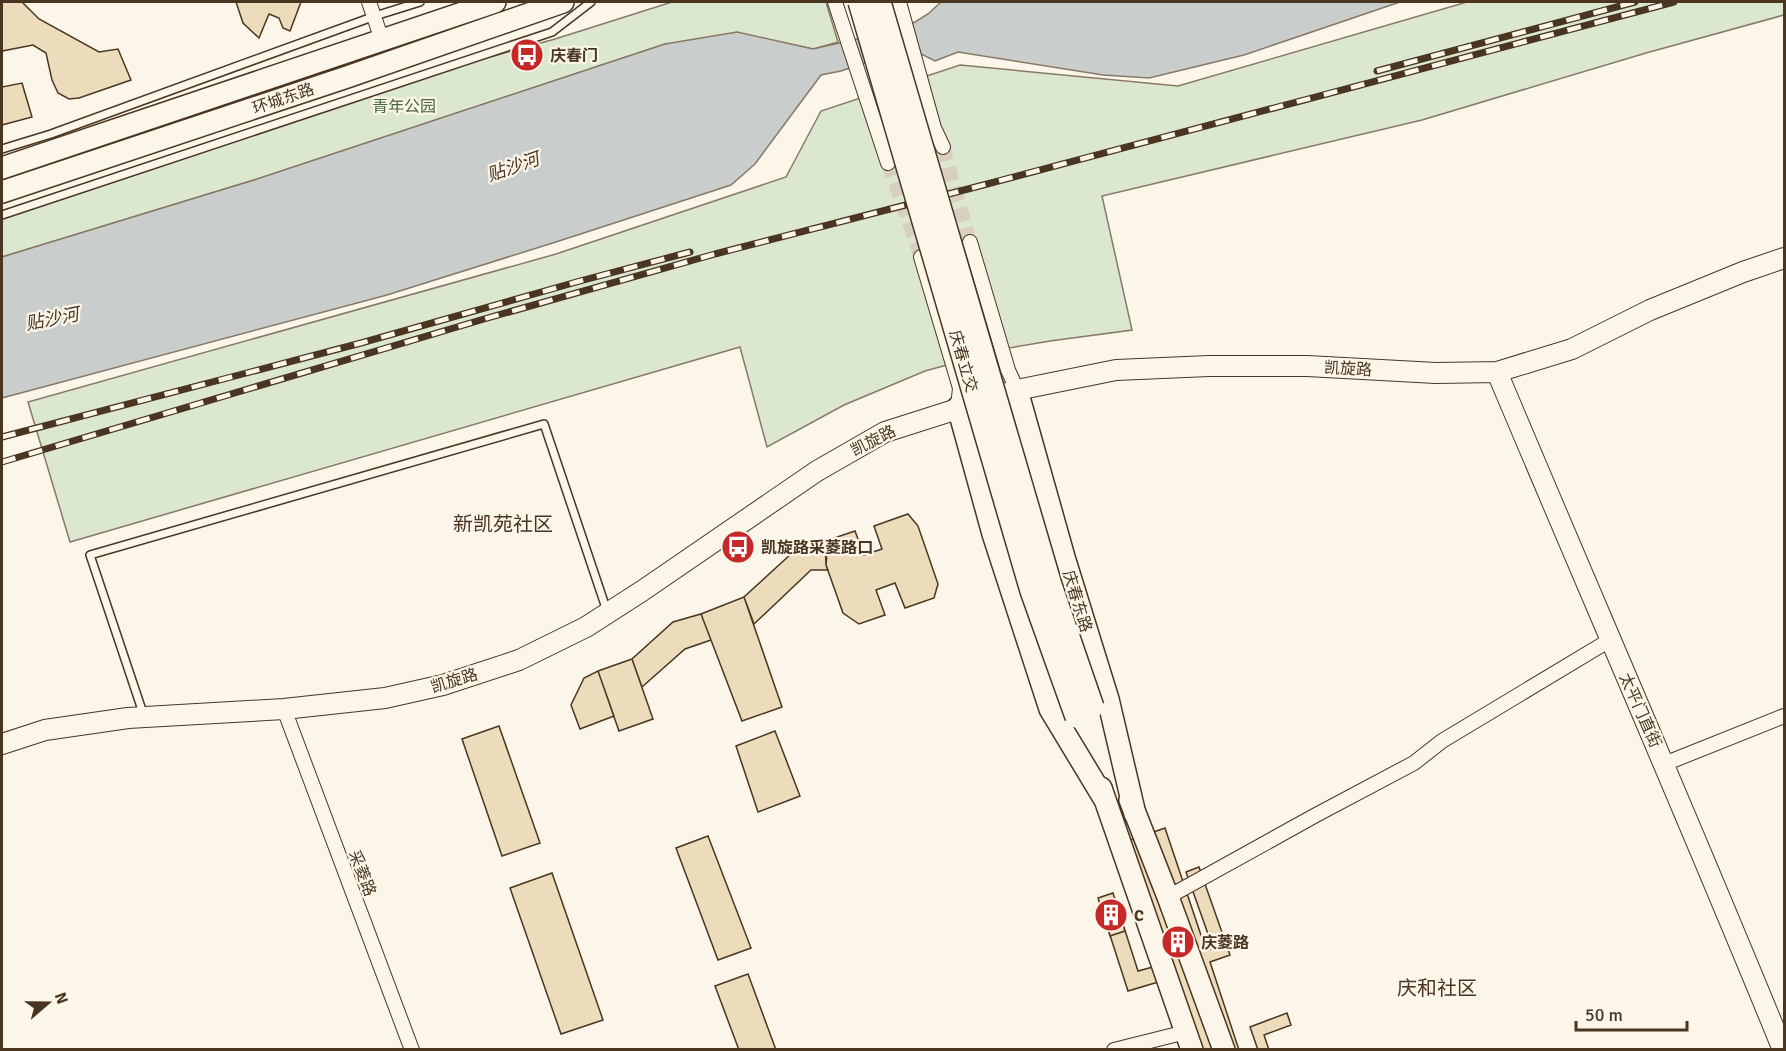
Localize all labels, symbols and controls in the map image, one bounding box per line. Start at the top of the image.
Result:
bus stop icon: 庆春门 [509,37,545,73]
place label: 庆春门 [550,46,598,66]
street label: 环城东路 [250,79,317,119]
park label: 青年公园 [372,97,436,117]
water label: 贴沙河 [484,147,545,186]
water label: 贴沙河 [23,302,84,335]
street label: 庆春立交 [945,328,981,395]
street label: 凯旋路 [1323,358,1372,380]
street label: 凯旋路 [848,421,899,461]
district label: 新凯苑社区 [453,512,553,537]
bus stop icon: 凯旋路采菱路口 [720,529,756,565]
place label: 凯旋路采菱路口 [761,538,873,558]
street label: 庆春东路 [1058,568,1096,635]
street label: 凯旋路 [428,664,480,698]
street label: 太平门直街 [1615,670,1665,751]
street label: 采菱路 [344,847,380,899]
building icon: C [1093,897,1129,933]
place label: C [1134,906,1144,926]
building icon: 庆菱路 [1160,924,1196,960]
place label: 庆菱路 [1201,933,1249,953]
north arrow [18,973,78,1033]
district label: 庆和社区 [1397,976,1477,1001]
text: N [50,990,72,1007]
scale bar [1576,994,1687,1032]
text: 50 m [1585,1004,1623,1026]

